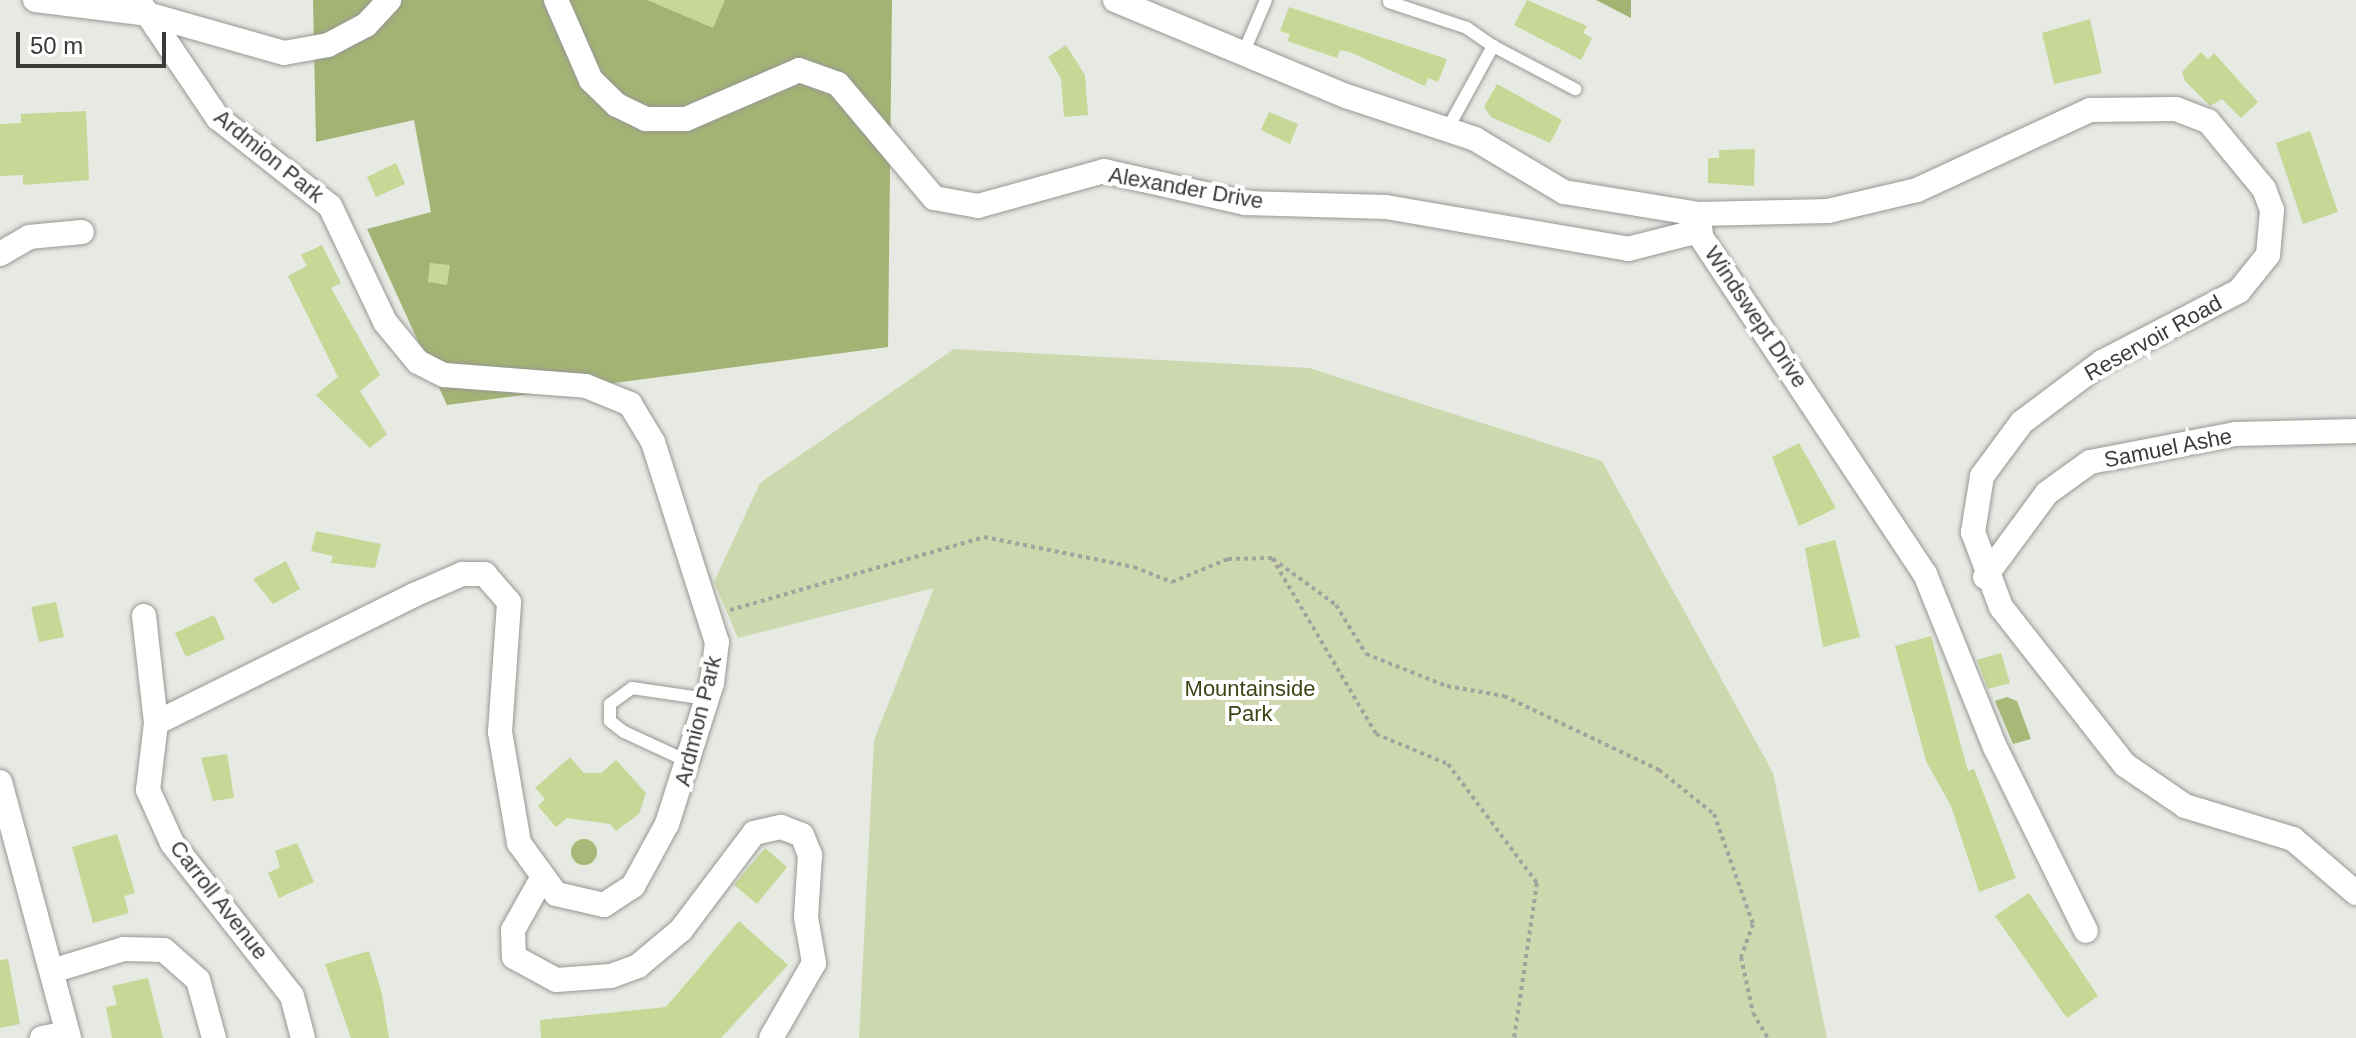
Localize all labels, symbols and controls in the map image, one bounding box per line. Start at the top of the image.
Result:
scale bar [20,16,170,66]
text: 50 m [30,32,83,59]
street label: Ardmion Park [209,104,329,208]
street label: Alexander Drive [1107,161,1265,215]
street label: Windswept Drive [1699,241,1813,393]
street label: Reservoir Road [2080,289,2226,387]
street label: Samuel Ashe [2101,423,2235,473]
street label: Ardmion Park [669,653,727,789]
park label: Mountainside Park [1185,675,1315,726]
street label: Carroll Avenue [164,835,274,965]

